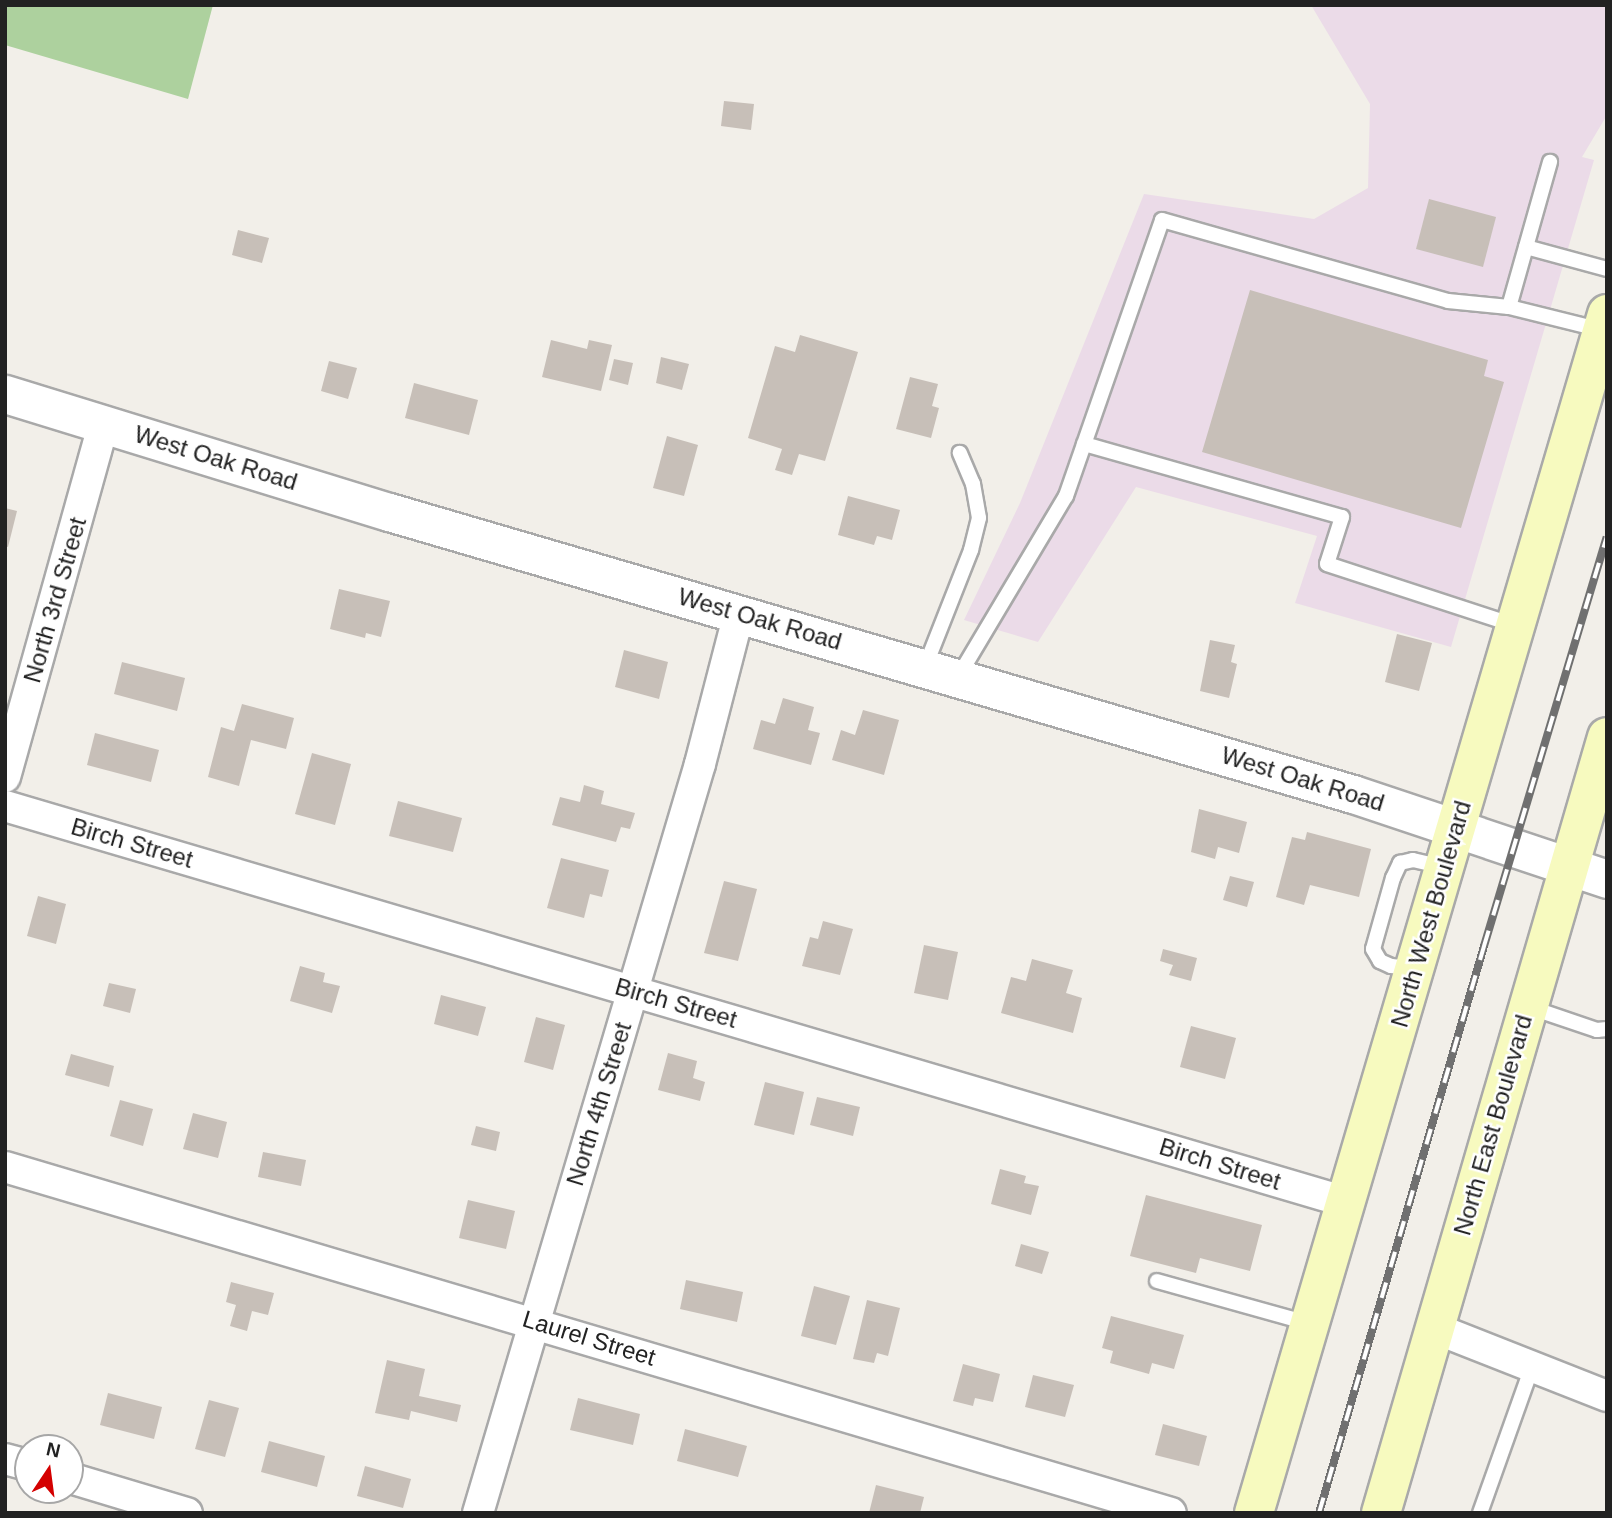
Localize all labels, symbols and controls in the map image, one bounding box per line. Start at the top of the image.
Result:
street label: West Oak Road [131,420,301,496]
street label: North 3rd Street [18,514,92,686]
street label: West Oak Road [675,582,845,656]
street label: West Oak Road [1218,741,1388,817]
street label: North West Boulevard [1385,797,1477,1031]
street label: Birch Street [68,812,196,874]
street label: Birch Street [612,972,740,1034]
street label: North East Boulevard [1448,1011,1538,1239]
street label: North 4th Street [560,1019,638,1189]
street label: Birch Street [1156,1132,1284,1196]
street label: Laurel Street [519,1304,659,1372]
north arrow [14,1434,84,1504]
text: N [44,1438,62,1462]

